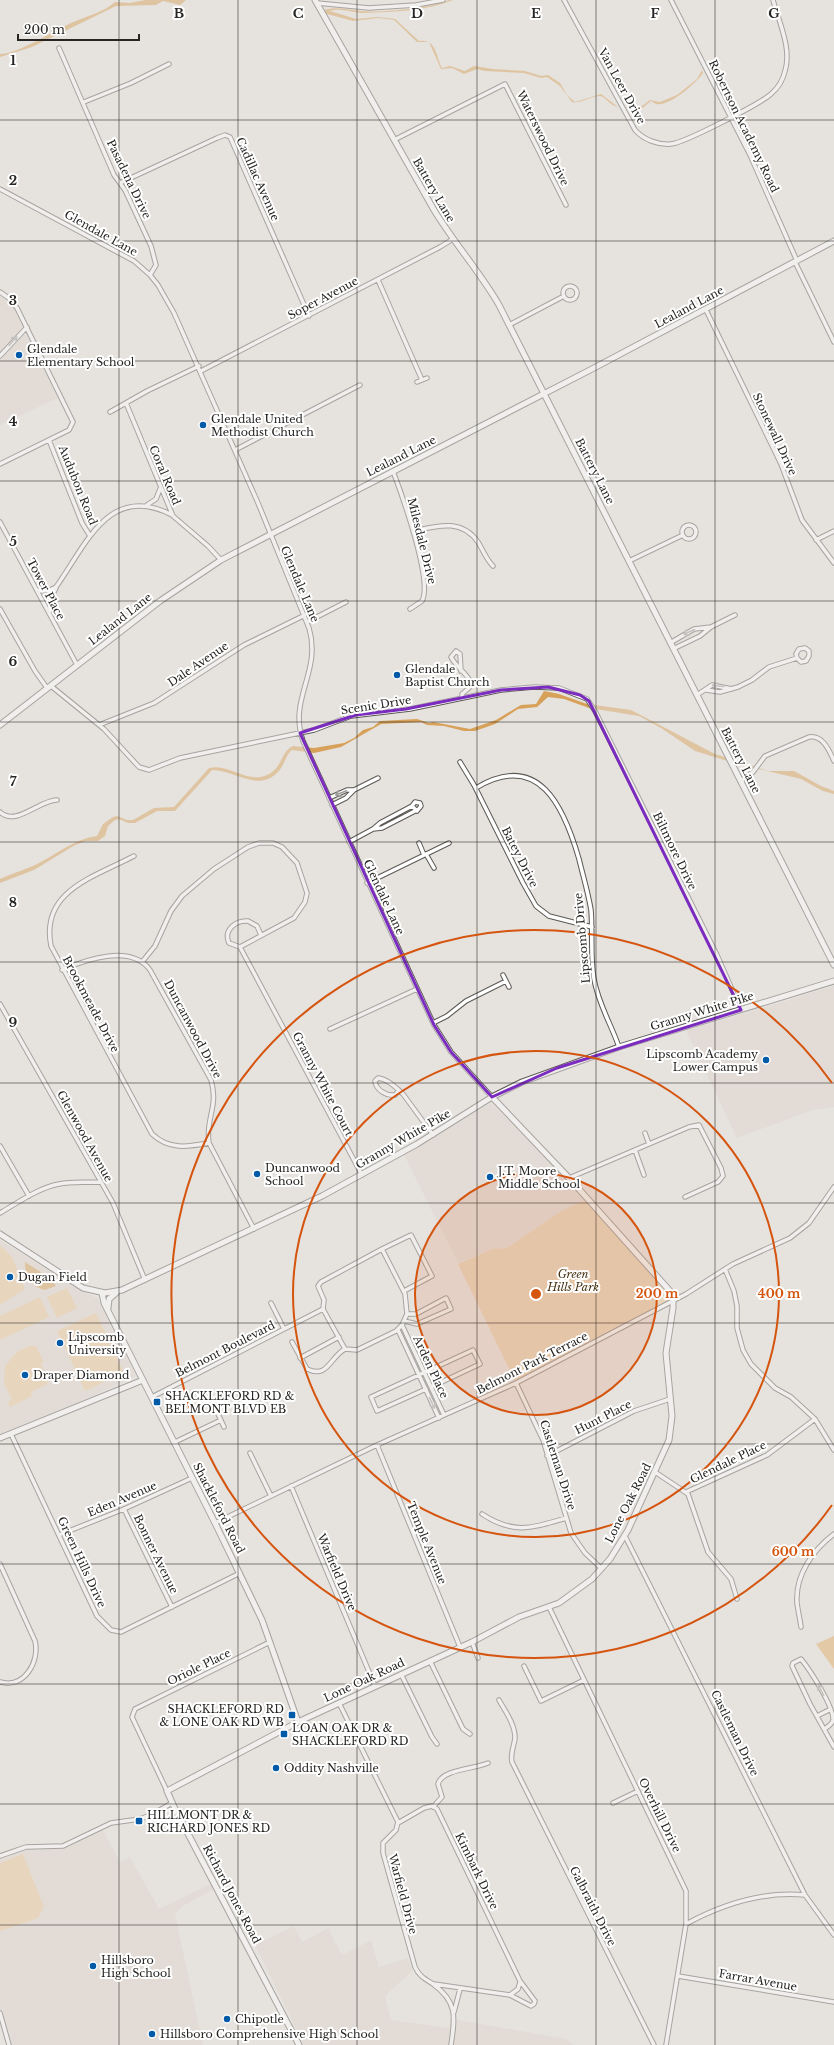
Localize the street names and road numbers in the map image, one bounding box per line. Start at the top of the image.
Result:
street label: Van Leer Drive [595,45,649,126]
street label: Robertson Academy Road [706,57,783,195]
street label: Waterswood Drive [513,87,572,188]
street label: Cadillac Avenue [233,135,283,223]
street label: Pasadena Drive [104,137,154,221]
street label: Battery Lane [410,155,458,225]
street label: Glendale Lane [62,207,140,259]
street label: Soper Avenue [285,274,361,322]
street label: Lealand Lane [652,283,726,331]
street label: Stonewall Drive [750,391,800,477]
street label: Lealand Lane [364,432,438,480]
street label: Battery Lane [572,436,618,506]
street label: Audubon Road [55,442,101,528]
street label: Coral Road [146,443,184,507]
street label: Milesdale Drive [404,496,440,586]
street label: Glendale Lane [278,544,322,624]
street label: Tower Place [24,556,68,622]
street label: Lealand Lane [86,590,154,648]
street label: Dale Avenue [165,639,231,689]
street label: Scenic Drive [340,693,412,717]
street label: Battery Lane [718,725,764,795]
street label: Biltmore Drive [650,810,700,892]
street label: Batey Drive [499,824,541,890]
street label: Glendale Lane [360,857,408,937]
street label: Lipscomb Drive [571,892,593,984]
street label: Brookmeade Drive [60,953,122,1055]
street label: Duncanwood Drive [161,977,225,1081]
street label: Granny White Pike [649,989,755,1033]
street label: Granny White Court [290,1029,357,1139]
street label: Glenwood Avenue [54,1088,116,1184]
street label: Granny White Pike [353,1106,453,1172]
street label: Belmont Boulevard [173,1317,278,1380]
street label: Belmont Park Terrace [474,1329,590,1397]
street label: Arden Place [410,1333,452,1401]
street label: Hunt Place [572,1397,634,1437]
street label: Castleman Drive [537,1418,579,1512]
street label: Glendale Place [688,1438,768,1486]
street label: Shackleford Road [190,1460,248,1556]
street label: Lone Oak Road [602,1460,654,1545]
street label: Eden Avenue [85,1478,159,1520]
street label: Temple Avenue [404,1500,450,1586]
street label: Bonner Avenue [131,1512,181,1596]
street label: Green Hills Drive [55,1514,109,1610]
street label: Warfield Drive [314,1530,360,1613]
street label: Oriole Place [165,1646,233,1688]
street label: Lone Oak Road [321,1655,407,1705]
street label: Castleman Drive [708,1688,762,1778]
street label: Overhill Drive [636,1775,684,1855]
street label: Kimbark Drive [452,1830,502,1912]
street label: Richard Jones Road [200,1842,264,1946]
street label: Warfield Drive [385,1851,420,1936]
street label: Galbraith Drive [567,1864,619,1948]
street label: Farrar Avenue [718,1966,798,1994]

